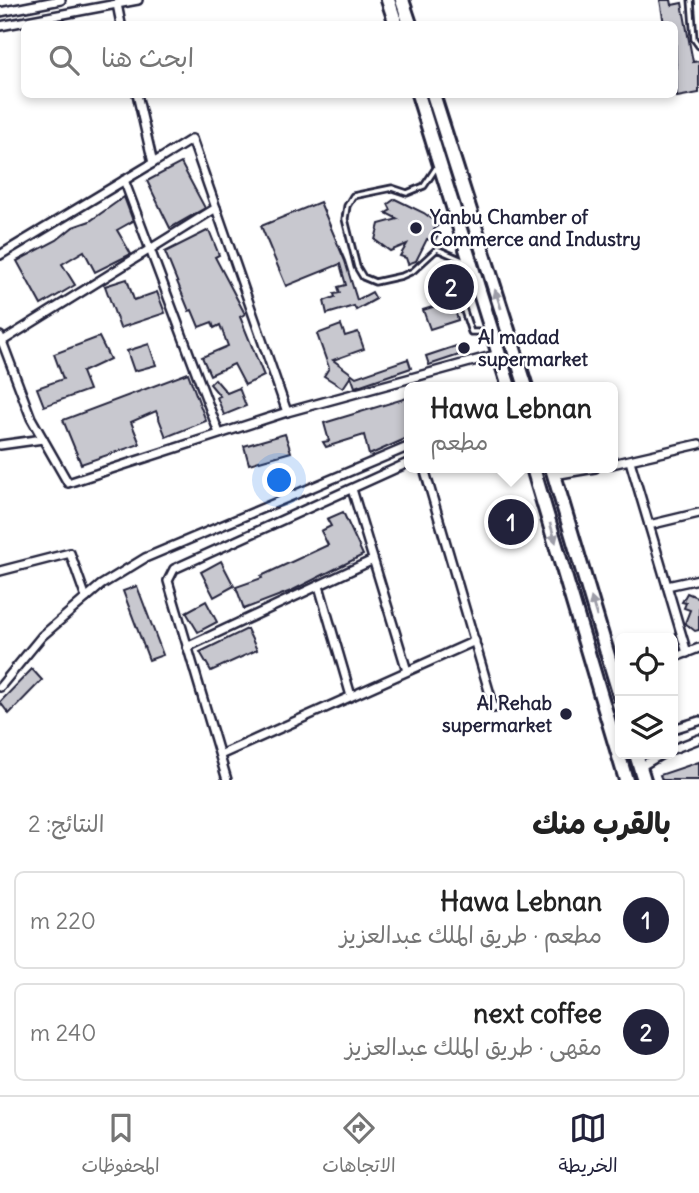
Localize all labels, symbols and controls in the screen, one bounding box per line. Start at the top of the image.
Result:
search box [21,21,678,98]
icon: search [45,41,83,79]
text: ابحث هنا [101,41,194,74]
place label: Yanbu Chamber of Commerce and Industry [429,205,641,251]
marker: Yanbu Chamber of Commerce and Industry [408,220,424,236]
pin: 2 [428,261,474,313]
one-way arrow [492,288,503,309]
place label: Al madad supermarket [478,325,589,371]
marker: Al madad supermarket [456,340,472,356]
popup [404,382,618,473]
text: Hawa Lebnan [430,392,592,425]
text: مطعم [430,427,488,456]
your location [262,463,296,497]
pin: 1 [488,496,534,548]
one-way arrow [548,523,558,544]
one-way arrow [588,596,599,617]
map controls [615,633,678,759]
button: locate [615,633,678,696]
place label: Al Rehab supermarket [442,691,553,737]
button: layers [615,696,678,759]
marker: Al Rehab supermarket [558,706,574,722]
text: بالقرب منك [532,804,671,842]
text: النتائج: 2 [28,809,104,838]
text: Hawa Lebnan [440,885,602,918]
text: 220 m [30,906,96,935]
text: 1 [641,906,651,935]
text: مطعم · طريق الملك عبدالعزيز [340,920,602,949]
text: next coffee [473,997,602,1030]
text: 240 m [30,1018,96,1047]
text: 2 [640,1018,652,1047]
text: مقهى · طريق الملك عبدالعزيز [345,1032,602,1061]
tab: المحفوظات [81,1109,160,1182]
tab: الاتجاهات [322,1109,396,1182]
tab: الخريطة [558,1109,618,1182]

